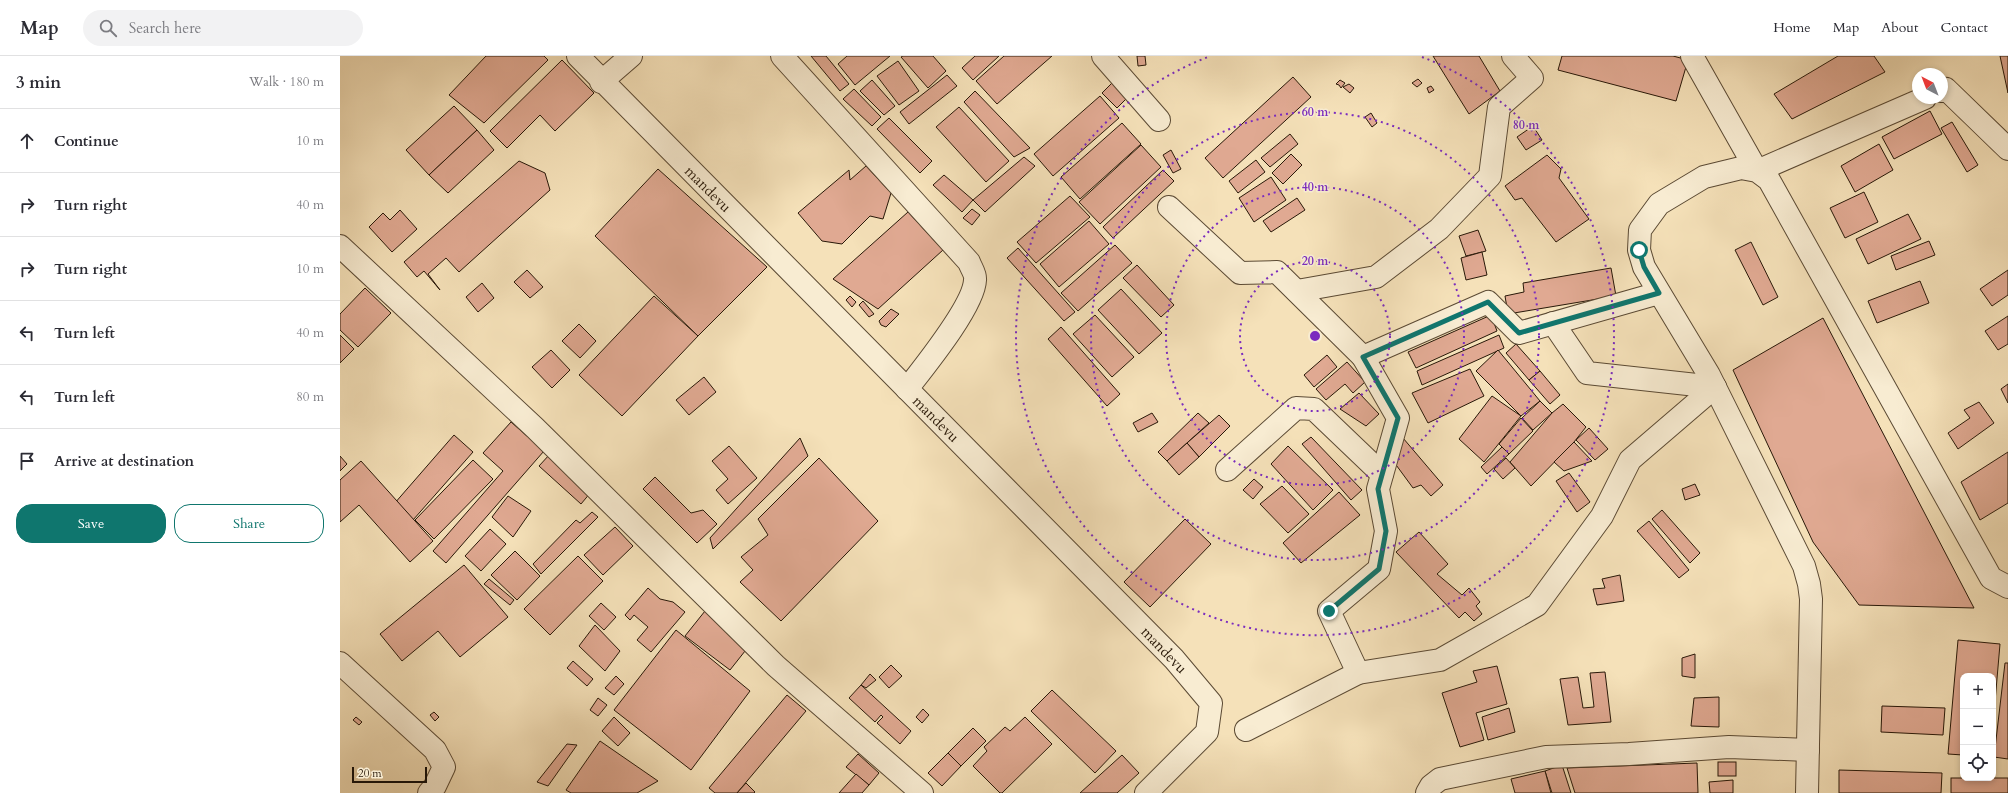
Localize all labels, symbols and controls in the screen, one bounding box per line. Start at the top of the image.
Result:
search box [83,10,363,46]
text: Map [20,15,59,41]
icon: search [97,17,119,39]
text: Search here [129,18,201,38]
text: Home [1773,18,1811,37]
text: Map [1833,18,1859,37]
text: About [1881,18,1918,37]
text: Contact [1940,18,1988,37]
north arrow [1912,68,1948,104]
text: 3 min [16,71,61,94]
text: Walk · 180 m [249,73,324,91]
text: 60 m [1302,104,1329,120]
text: 80 m [1513,117,1540,133]
icon: ahead [16,130,38,152]
text: Continue [54,131,119,151]
text: 10 m [296,132,324,150]
street label: mandevu [680,161,736,217]
text: 40 m [1302,179,1329,195]
icon: right [16,194,38,216]
text: Turn right [54,195,127,215]
text: 40 m [296,196,324,214]
route start [1630,241,1648,259]
text: 20 m [1302,253,1329,269]
icon: right [16,258,38,280]
text: Turn right [54,259,127,279]
text: 10 m [296,260,324,278]
icon: left [16,322,38,344]
text: Turn left [54,323,115,343]
text: 40 m [296,324,324,342]
centre of rings [1308,329,1322,343]
icon: left [16,386,38,408]
text: Turn left [54,387,115,407]
text: 80 m [296,388,324,406]
street label: mandevu [908,391,964,447]
icon: arrive [16,450,38,472]
text: Arrive at destination [54,451,194,471]
button: Save [16,504,166,543]
button: Share [174,504,324,543]
route end [1320,602,1338,620]
street label: mandevu [1137,622,1191,678]
map controls [1960,673,1996,781]
button: + [1960,673,1996,709]
button: − [1960,709,1996,745]
button: locate [1960,745,1996,781]
scale bar [352,765,427,784]
text: 20 m [358,766,382,781]

